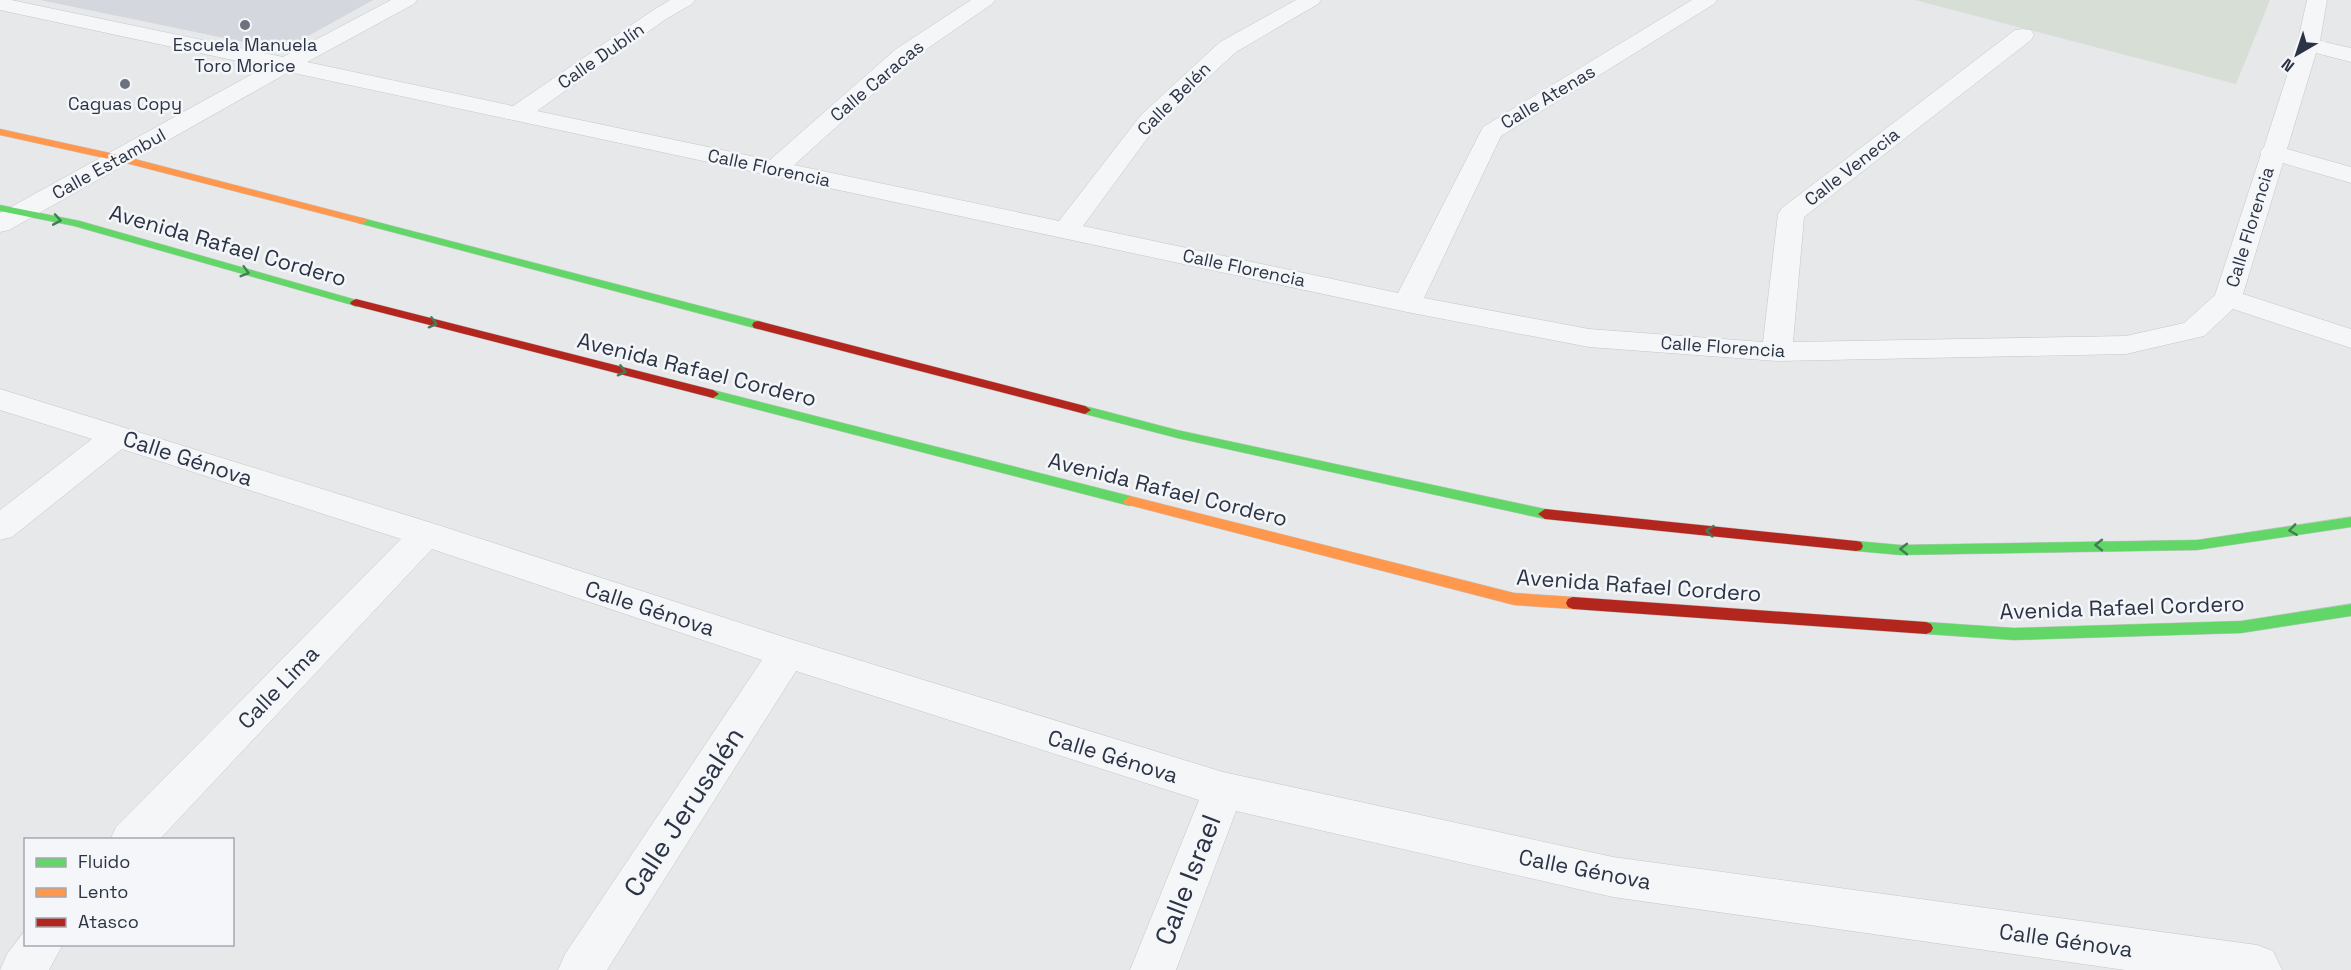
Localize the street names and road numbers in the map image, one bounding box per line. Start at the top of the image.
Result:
street label: Calle Dublín [553,17,648,94]
street label: Calle Caracas [825,35,928,126]
street label: Calle Belén [1132,57,1215,140]
street label: Calle Atenas [1496,59,1599,134]
street label: Calle Venecia [1800,122,1904,211]
street label: Calle Estambul [48,123,170,204]
street label: Calle Florencia [706,143,833,192]
street label: Calle Florencia [2220,164,2279,290]
street label: Avenida Rafael Cordero [106,198,350,292]
street label: Calle Florencia [1181,243,1308,292]
street label: Avenida Rafael Cordero [575,326,819,412]
street label: Calle Florencia [1660,331,1786,362]
street label: Calle Génova [120,424,257,492]
street label: Avenida Rafael Cordero [1046,446,1290,532]
street label: Avenida Rafael Cordero [1516,562,1762,608]
street label: Calle Génova [582,574,719,642]
street label: Avenida Rafael Cordero [1999,589,2245,625]
street label: Calle Lima [231,639,325,735]
street label: Calle Jerusalén [616,720,752,903]
street label: Calle Génova [1045,723,1182,789]
street label: Calle Israel [1147,809,1228,950]
street label: Calle Génova [1516,842,1654,896]
street label: Calle Génova [1997,917,2135,963]

